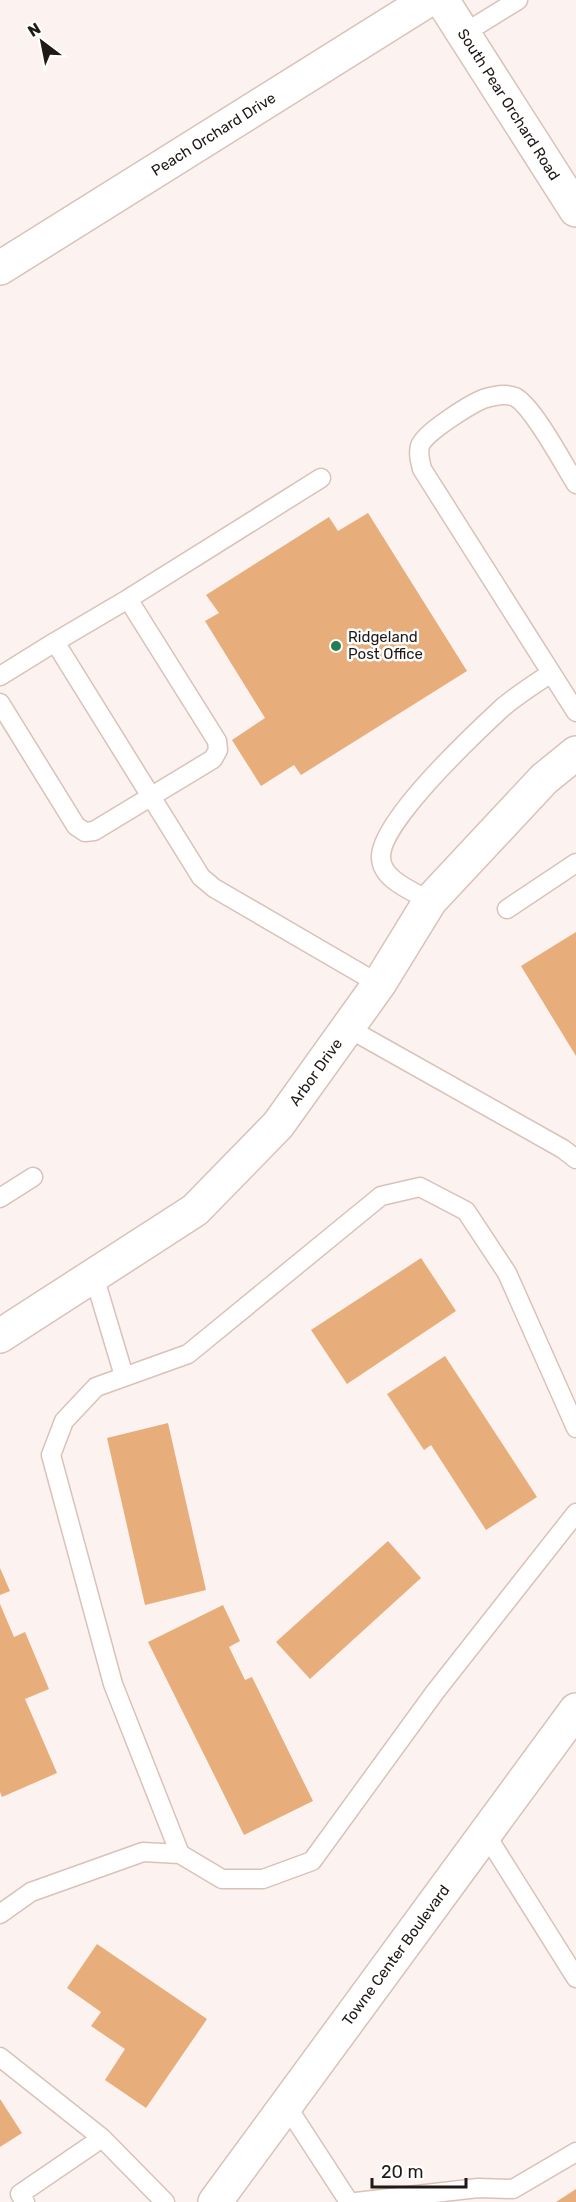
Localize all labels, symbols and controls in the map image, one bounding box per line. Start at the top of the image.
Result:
north arrow [12,12,72,72]
text: N [24,19,44,41]
street label: South Pear Orchard Road [454,25,564,184]
street label: Peach Orchard Drive [148,89,279,180]
place label: Ridgeland Post Office [348,628,423,663]
marker: Ridgeland Post Office [329,639,343,653]
street label: Arbor Drive [286,1035,346,1109]
street label: Towne Center Boulevard [339,1881,454,2029]
scale bar [372,2151,466,2189]
text: 20 m [381,2161,423,2183]

